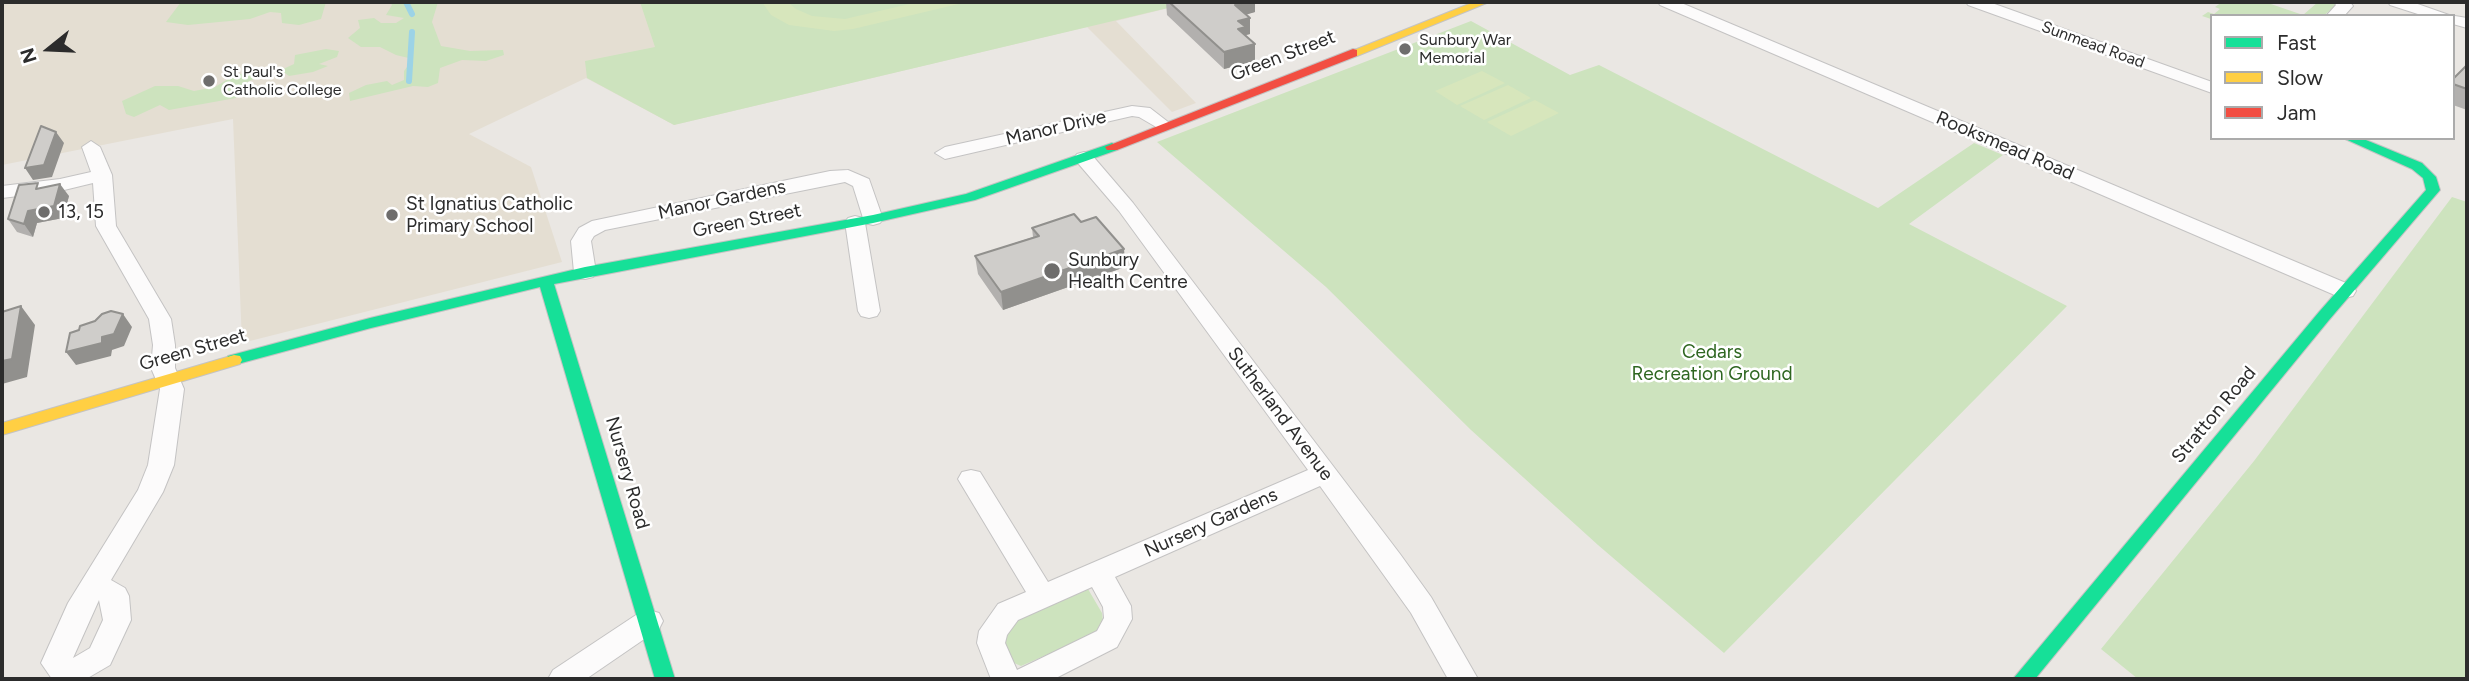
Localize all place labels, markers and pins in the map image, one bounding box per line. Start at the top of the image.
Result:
place label: Sunbury War Memorial [1419,30,1511,68]
marker: Sunbury War Memorial [1397,41,1413,57]
place label: St Paul's Catholic College [223,62,342,100]
marker: St Paul's Catholic College [201,73,217,89]
place label: St Ignatius Catholic Primary School [406,193,573,237]
place label: 13, 15 [58,201,104,223]
marker: 13, 15 [36,204,52,220]
marker: St Ignatius Catholic Primary School [384,207,400,223]
place label: Sunbury Health Centre [1068,249,1188,293]
marker: Sunbury Health Centre [1042,261,1062,281]

